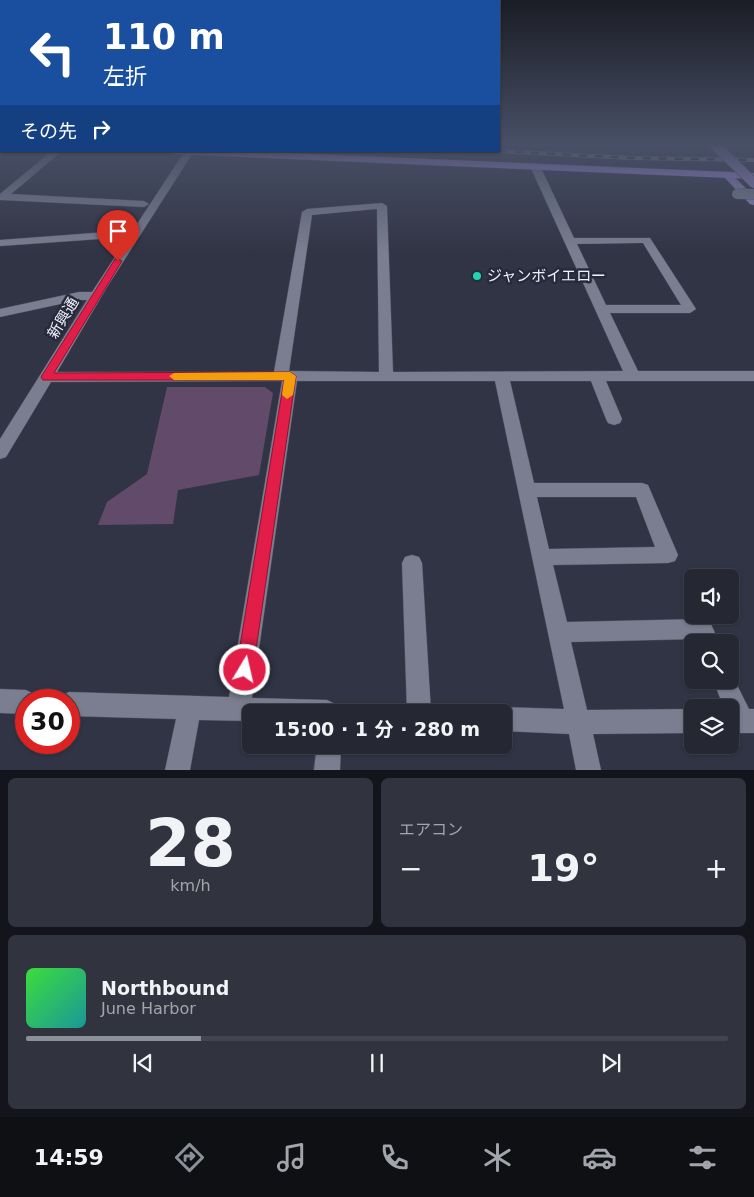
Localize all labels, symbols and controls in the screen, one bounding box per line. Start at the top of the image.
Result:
text: 110 m [103,17,225,57]
icon: left [20,20,85,85]
text: 左折 [103,64,147,89]
icon: right [87,115,115,143]
text: その先 [20,120,77,142]
pin [97,210,139,261]
icon: arrive [104,217,132,245]
place label: ジャンボイエロー [487,267,606,285]
marker: ジャンボイエロー [471,270,483,282]
street label: 新興通 [44,294,82,342]
map controls [684,569,739,754]
button: sound [684,569,739,624]
button: search [684,634,739,689]
position arrow [218,643,270,695]
speed limit sign: 30 [15,689,80,754]
button: layers [684,699,739,754]
text: 15:00 · 1 分 · 280 m [274,718,480,740]
text: 28 [145,806,236,881]
text: エアコン [399,820,463,839]
text: 19° [528,846,599,890]
text: − [399,852,422,885]
text: + [705,852,728,885]
text: km/h [170,876,211,895]
text: Northbound [101,977,229,999]
text: June Harbor [101,999,196,1018]
icon: previous [129,1049,157,1077]
icon: pause [363,1049,391,1077]
icon: next [597,1049,625,1077]
icon: directions [172,1140,207,1175]
icon: music [274,1140,309,1175]
icon: phone [377,1140,412,1175]
icon: climate [480,1140,515,1175]
icon: car [582,1140,617,1175]
icon: filters [685,1140,720,1175]
text: 14:59 [34,1145,104,1170]

